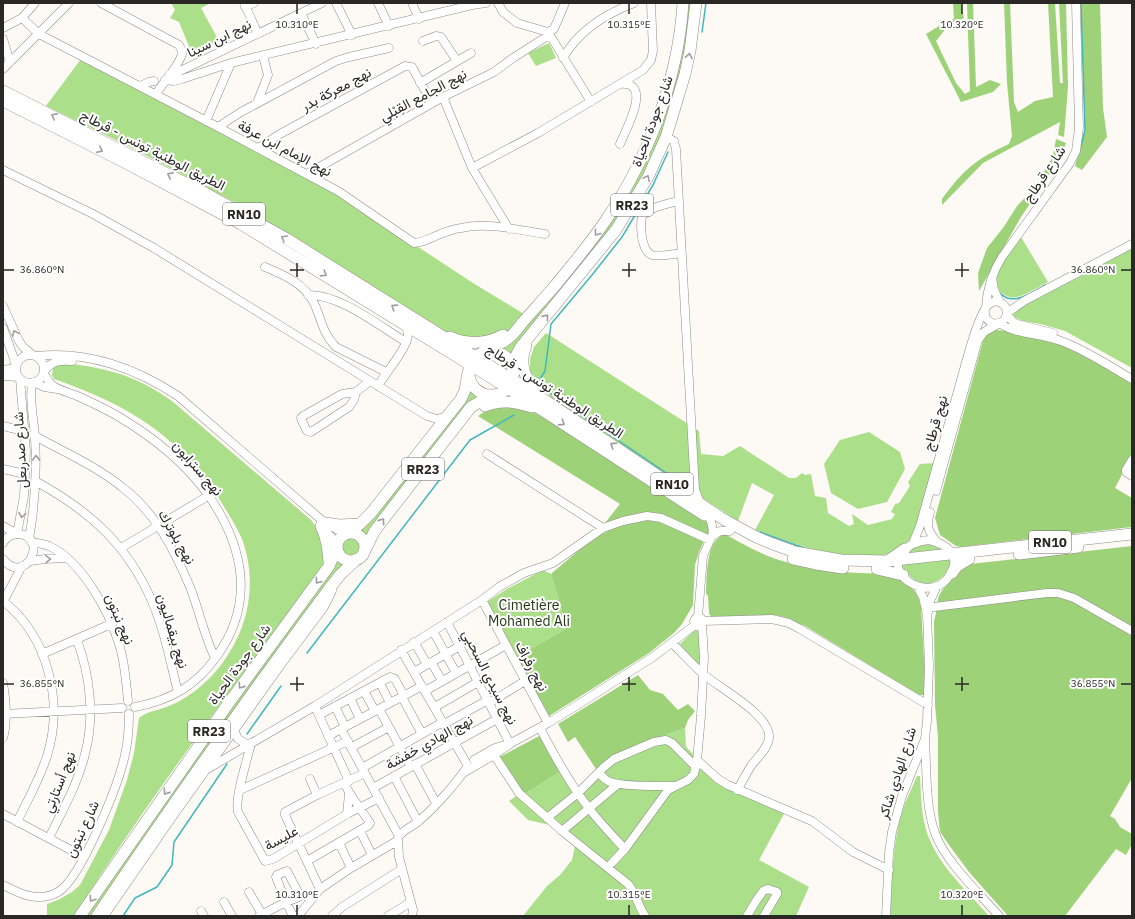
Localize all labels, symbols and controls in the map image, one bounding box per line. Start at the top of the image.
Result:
street label: نهج ابن سينا [184,15,255,63]
text: 10.310°E [275,18,319,31]
text: 10.315°E [607,18,651,31]
text: 10.320°E [940,18,984,31]
one-way arrow [685,53,693,59]
street label: نهج معركة بدر [297,63,375,117]
street label: نهج الجامع القِبْلي [376,64,471,128]
street label: شارع جودة الحياة [627,73,679,170]
street label: الطريق الوطنية تونس - قرطاج [77,106,229,196]
one-way arrow [51,114,58,121]
street label: نهج الإمام ابن عرفة [234,116,335,182]
street label: شارع قرطاج [1019,142,1071,207]
one-way arrow [96,145,104,153]
one-way arrow [167,172,174,180]
one-way arrow [642,175,650,183]
road number: RR23 [611,194,653,216]
road number: RN10 [223,203,265,225]
one-way arrow [595,229,602,236]
one-way arrow [281,235,288,242]
text: 36.860°N [20,263,64,276]
text: 36.860°N [1071,263,1115,276]
one-way arrow [320,269,327,276]
one-way arrow [391,304,398,312]
one-way arrow [542,315,549,322]
one-way arrow [12,329,20,337]
street label: الطريق الوطنية تونس - قرطاج [482,340,627,444]
street label: نهج قرطاج [919,393,953,453]
street label: شارع صدربعل [9,411,33,489]
one-way arrow [558,418,565,426]
street label: نهج سترابون [168,437,227,501]
one-way arrow [610,443,617,450]
one-way arrow [32,455,41,461]
road number: RR23 [402,458,444,480]
road number: RN10 [651,473,693,495]
street label: نهج بلوترك [153,507,200,568]
one-way arrow [18,512,26,518]
one-way arrow [378,518,385,525]
road number: RN10 [1029,531,1071,553]
one-way arrow [45,554,51,563]
one-way arrow [316,576,323,583]
street label: نهج نبتون [99,591,139,648]
street label: نهج بيقماليون [151,591,193,671]
park label: Cimetière Mohamed Ali [488,596,570,630]
street label: شارع جودة الحياة [204,620,276,709]
street label: نهج سيدي السحبي [456,626,522,729]
street label: نهج رفراف [510,638,553,695]
text: 36.855°N [20,677,64,690]
text: 36.855°N [1071,677,1115,690]
one-way arrow [238,682,246,689]
street label: نهج الهادي خفشة [382,711,477,776]
road number: RR23 [188,720,230,742]
street label: شارع الهادي شاكر [873,725,923,823]
street label: نهج أستارتي [39,749,82,816]
one-way arrow [163,788,171,795]
street label: شارع نبتون [61,798,105,861]
street label: عليسة [261,821,301,855]
text: 10.310°E [275,888,319,901]
text: 10.315°E [607,888,651,901]
text: 10.320°E [940,888,984,901]
one-way arrow [89,895,97,902]

